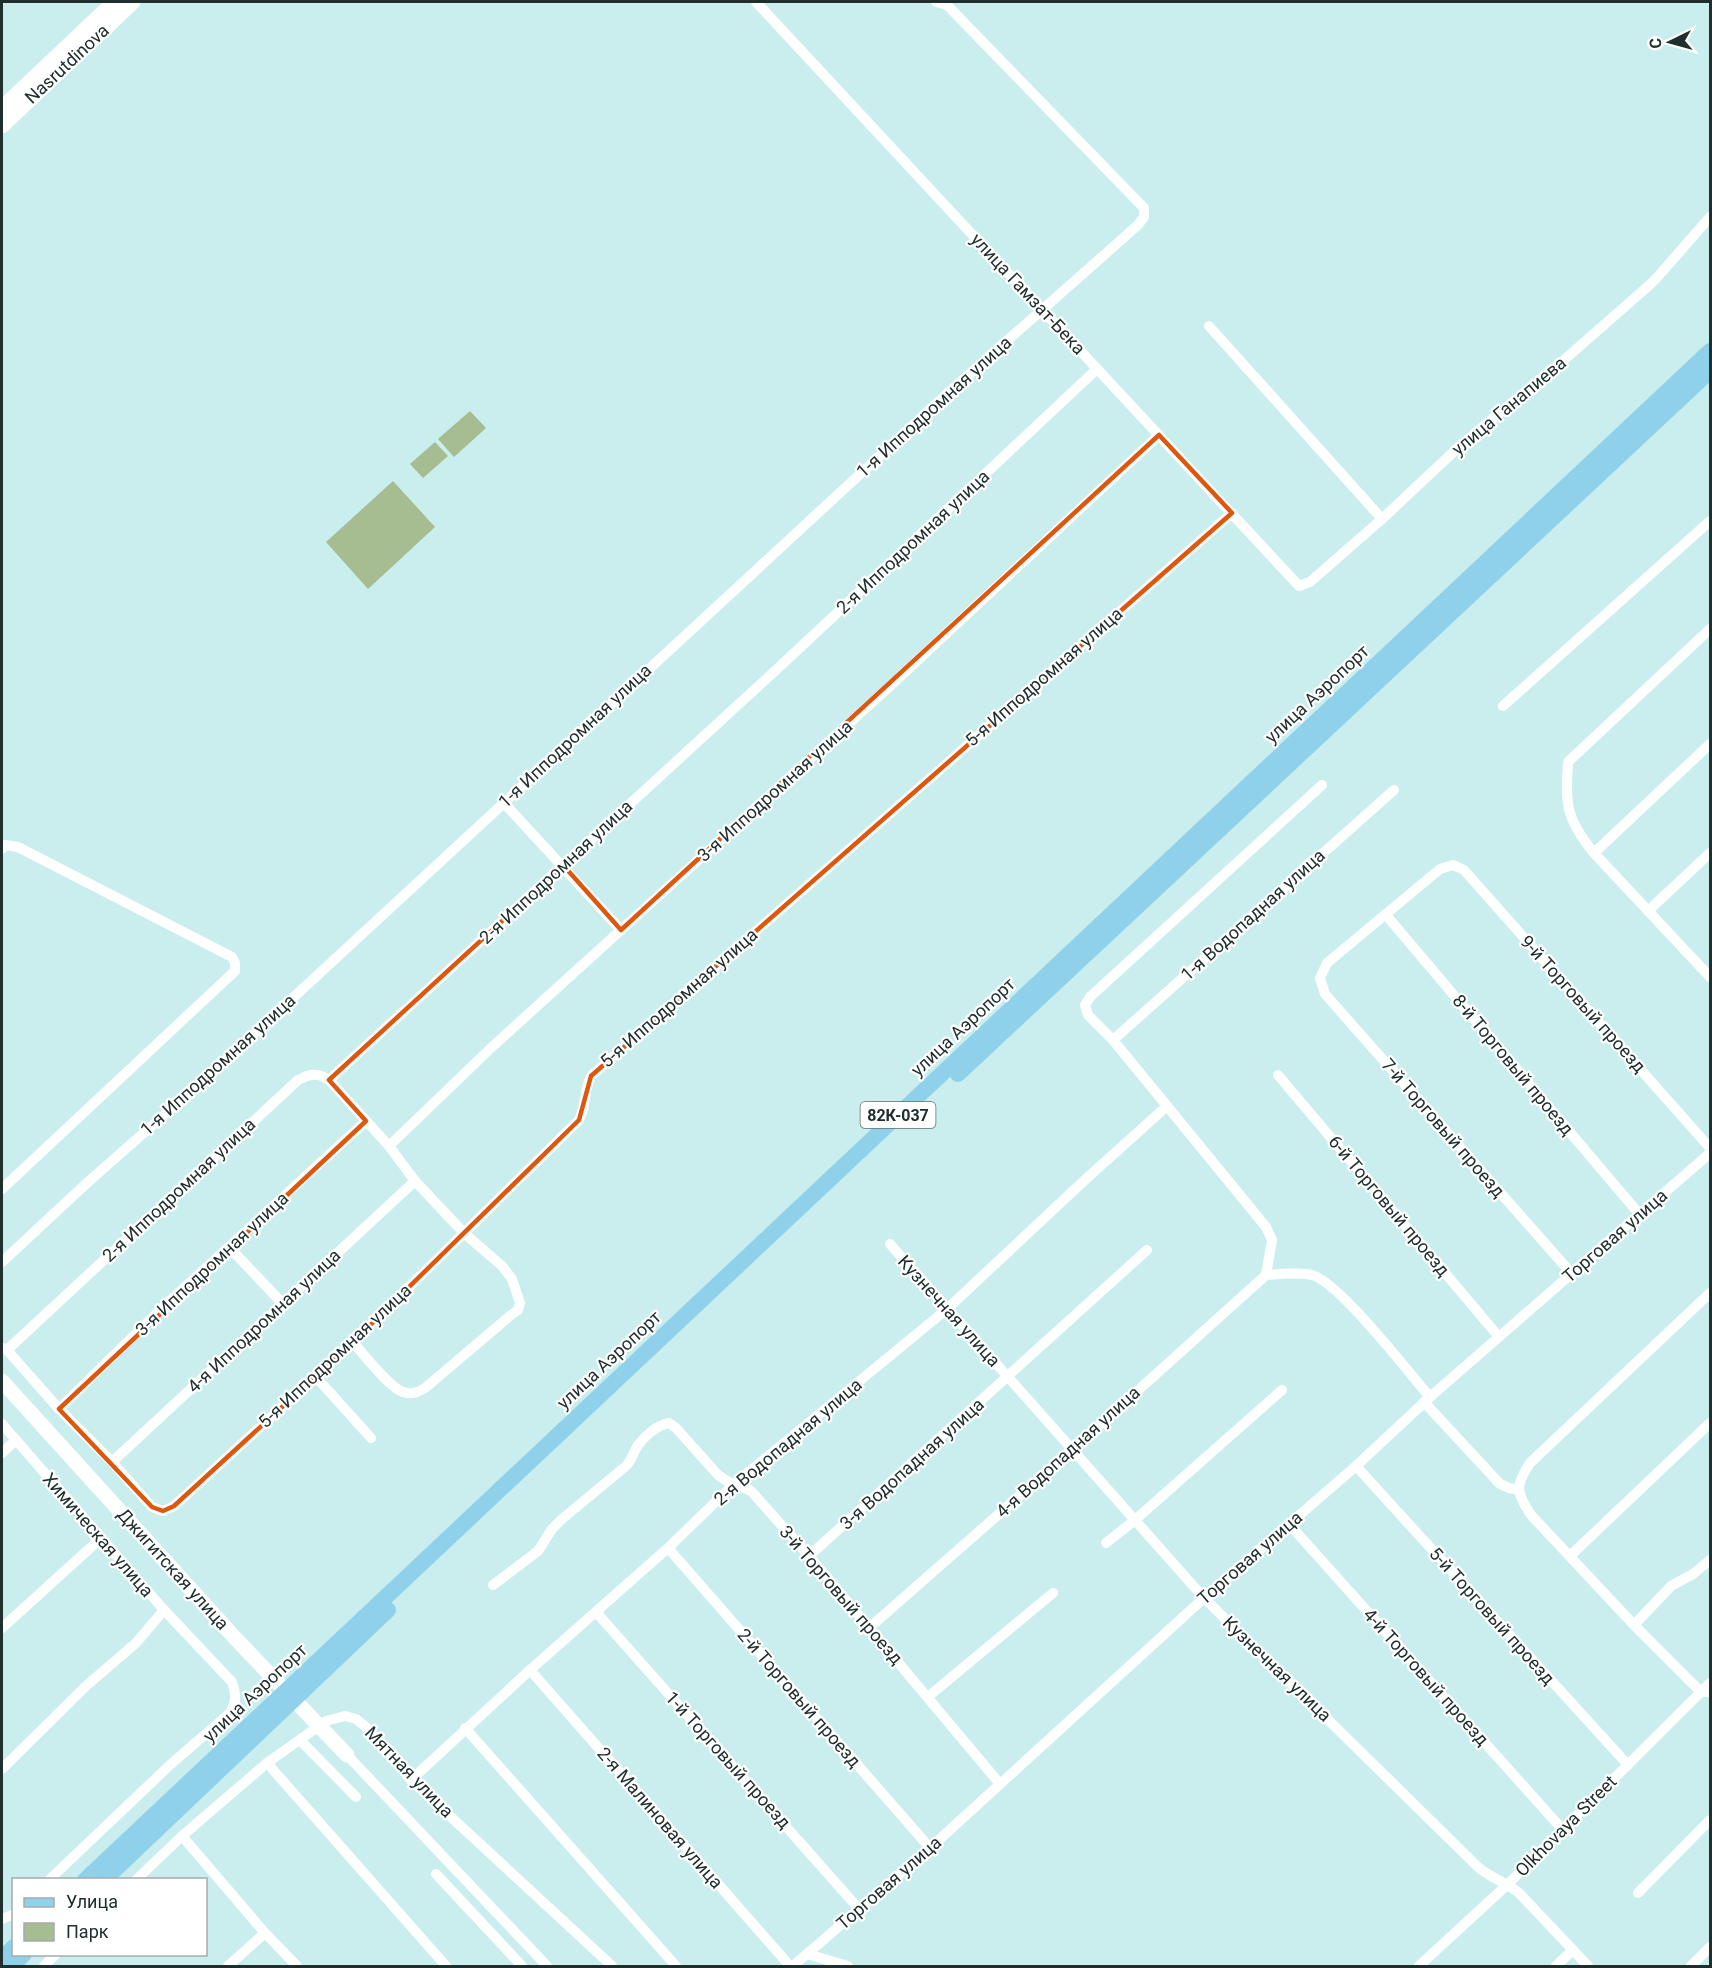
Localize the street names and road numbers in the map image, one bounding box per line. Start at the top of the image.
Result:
street label: Nasrutdinova [20,20,113,108]
street label: улица Гамзат-Бека [967,229,1090,359]
street label: 1-я Ипподромная улица [852,332,1015,482]
street label: улица Ганапиева [1447,352,1570,459]
street label: 2-я Ипподромная улица [832,465,993,618]
street label: 5-я Ипподромная улица [961,603,1126,751]
street label: улица Аэропорт [1260,640,1373,747]
street label: 1-я Ипподромная улица [494,659,655,812]
street label: 3-я Ипподромная улица [693,716,856,866]
street label: 2-я Ипподромная улица [475,795,636,948]
street label: 1-я Водопадная улица [1176,844,1329,985]
street label: 5-я Ипподромная улица [596,924,761,1072]
street label: 9-й Торговый проезд [1516,931,1650,1077]
street label: улица Аэропорт [906,973,1019,1080]
street label: 1-я Ипподромная улица [136,990,299,1140]
street label: 8-й Торговый проезд [1448,990,1578,1139]
street label: 7-й Торговый проезд [1377,1054,1509,1201]
road number: 82К-037 [860,1102,936,1128]
street label: 2-я Ипподромная улица [98,1113,259,1266]
street label: 6-й Торговый проезд [1324,1131,1454,1280]
street label: Торговая улица [1558,1184,1671,1287]
street label: 3-я Ипподромная улица [131,1187,292,1340]
street label: 4-я Ипподромная улица [183,1244,344,1397]
street label: Кузнечная улица [894,1251,1005,1371]
street label: 5-я Ипподромная улица [254,1279,415,1432]
street label: улица Аэропорт [552,1306,665,1413]
street label: 2-я Водопадная улица [710,1374,866,1510]
street label: 4-я Водопадная улица [991,1381,1144,1522]
street label: 3-я Водопадная улица [835,1393,988,1534]
street label: Химическая улица [39,1468,158,1601]
street label: Джигитская улица [113,1504,233,1634]
street label: Торговая улица [1193,1506,1306,1609]
street label: 3-й Торговый проезд [775,1521,907,1668]
street label: 5-й Торговый проезд [1425,1543,1559,1689]
street label: 4-й Торговый проезд [1359,1604,1493,1750]
street label: Кузнечная улица [1219,1612,1336,1726]
street label: 2-й Торговый проезд [733,1624,865,1771]
street label: улица Аэропорт [198,1639,311,1746]
street label: 1-й Торговый проезд [661,1687,795,1833]
street label: Мятная улица [361,1722,458,1821]
street label: 2-я Малиновая улица [593,1743,727,1893]
street label: Olkhovaya Street [1511,1771,1621,1881]
street label: Торговая улица [832,1831,945,1934]

